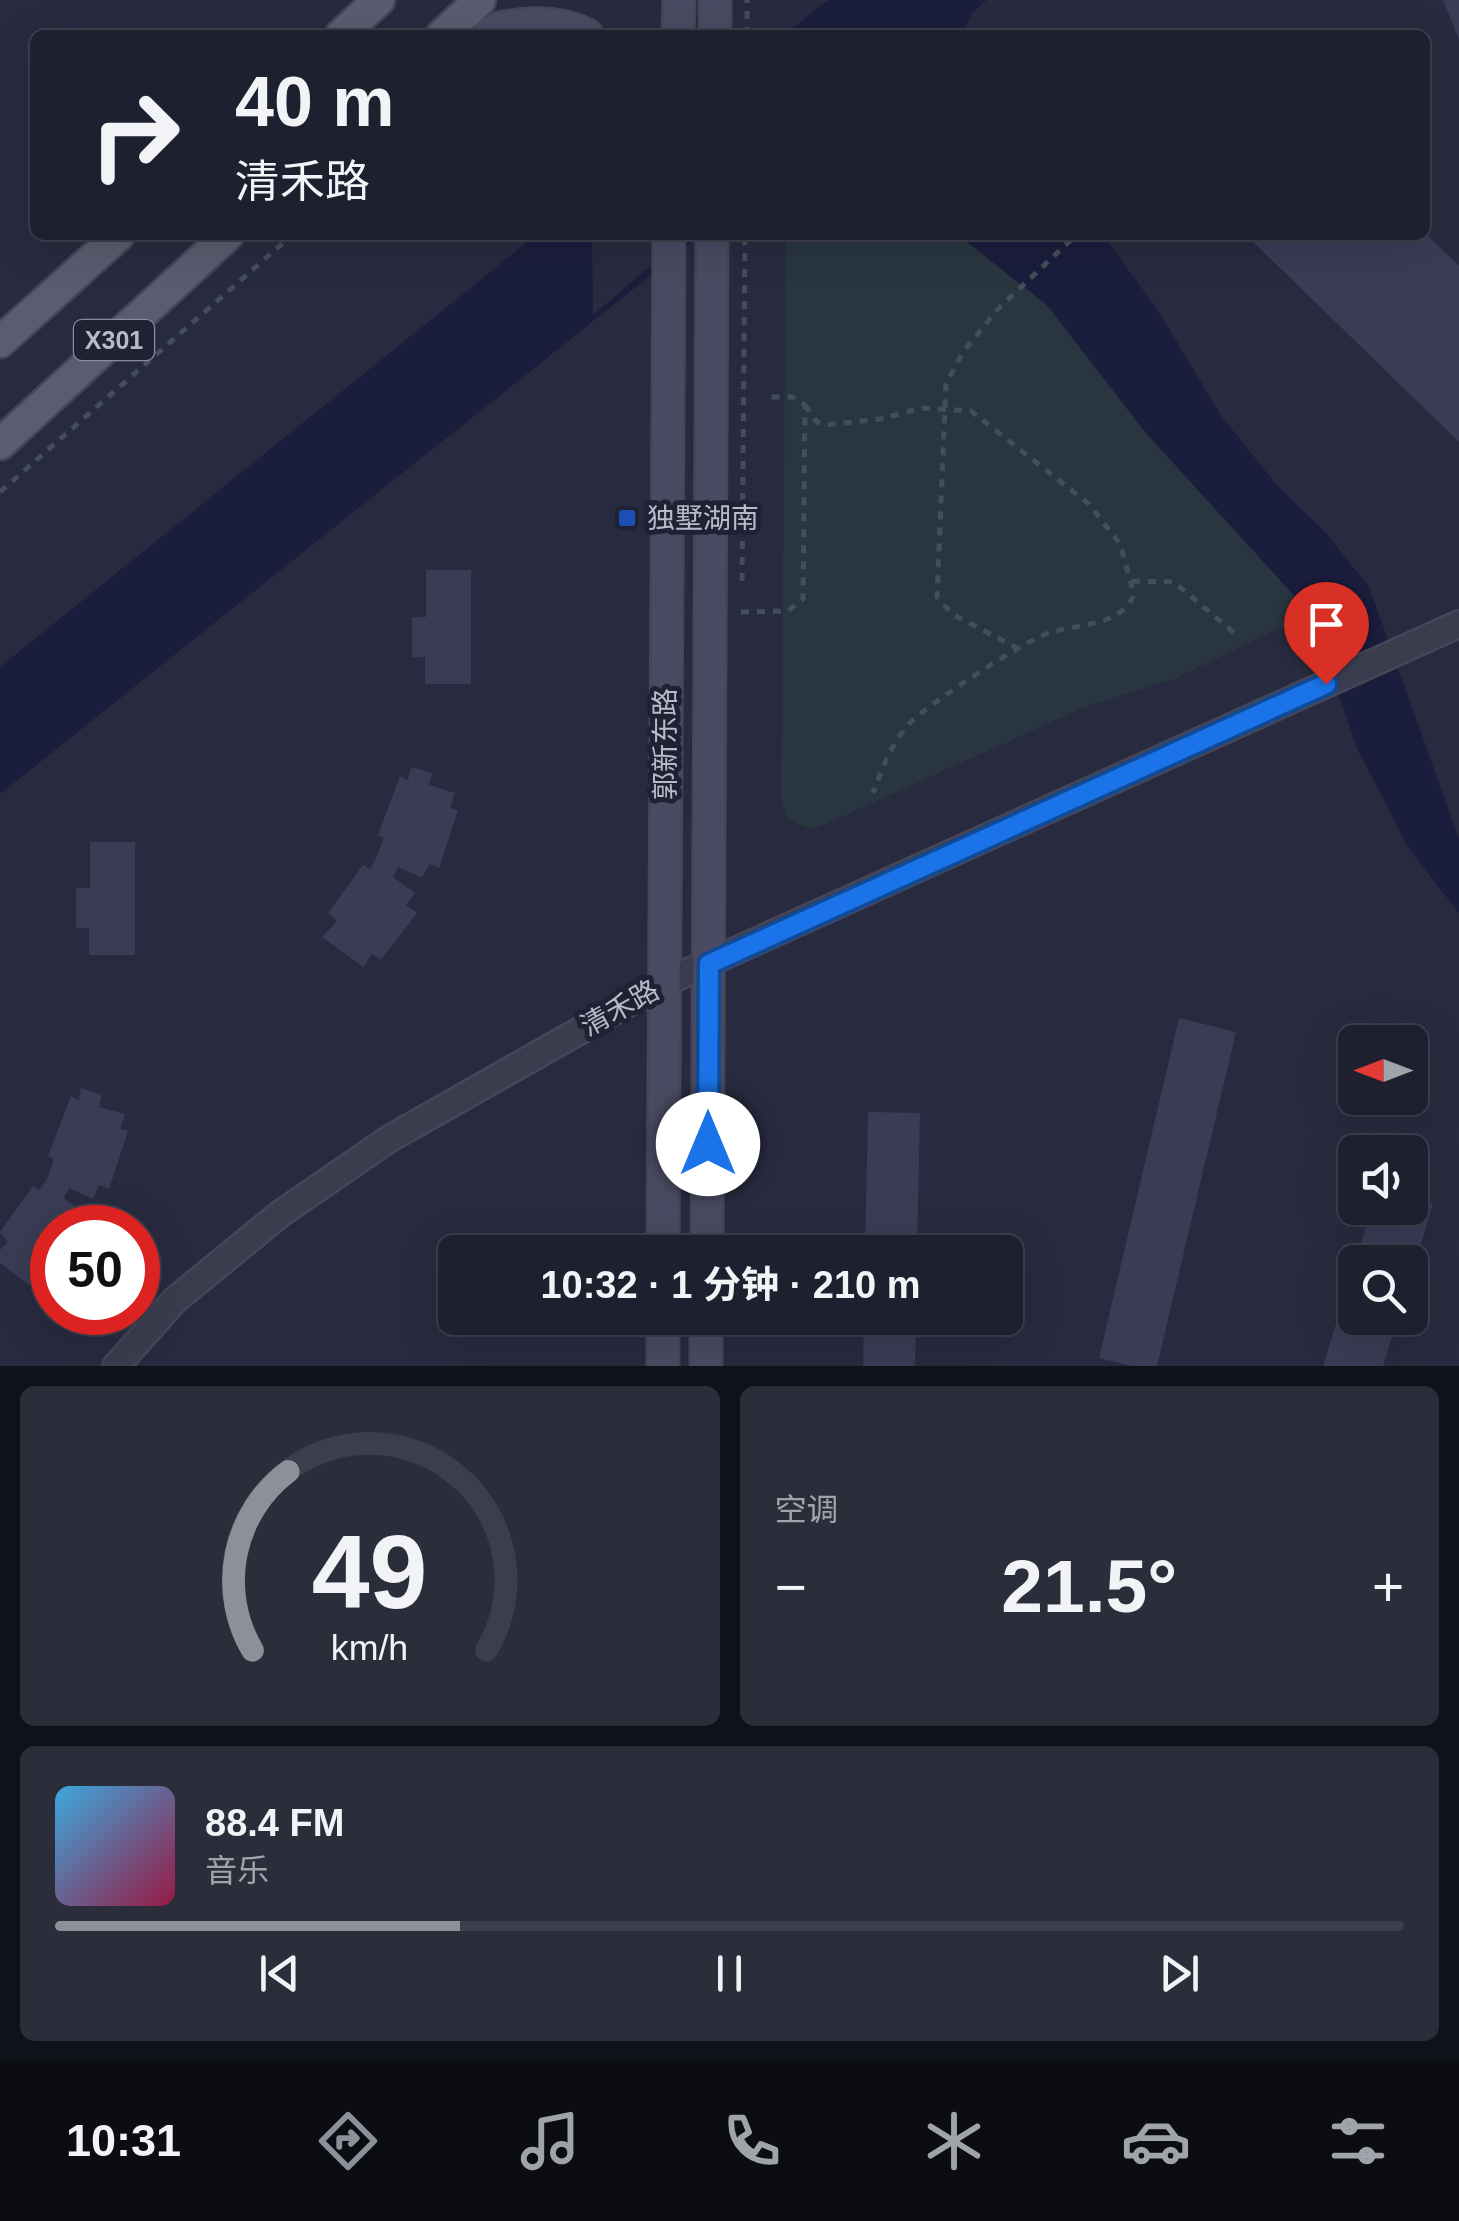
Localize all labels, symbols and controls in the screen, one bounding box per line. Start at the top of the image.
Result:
text: 40 m [235,63,395,141]
icon: right [70,70,200,200]
text: 清禾路 [235,156,370,207]
road number: X301 [74,320,154,360]
place label: 独墅湖南 [647,503,759,534]
marker: 独墅湖南 [616,507,638,529]
pin [1284,582,1369,685]
icon: arrive [1299,597,1354,652]
street label: 郭新东路 [650,688,681,800]
street label: 清禾路 [576,974,664,1042]
north arrow [1338,1025,1428,1115]
map controls [1338,1025,1428,1335]
position arrow [656,1092,760,1196]
button: sound [1338,1135,1428,1225]
speed limit sign: 50 [30,1205,160,1335]
button: search [1338,1245,1428,1335]
text: 10:32 · 1 分钟 · 210 m [540,1264,921,1306]
text: 空调 [775,1492,839,1528]
text: 49 [312,1514,428,1630]
text: 21.5° [1001,1544,1177,1628]
text: − [775,1556,807,1618]
text: + [1372,1556,1404,1618]
text: km/h [331,1628,408,1668]
text: 88.4 FM [205,1802,344,1844]
text: 音乐 [205,1853,269,1889]
icon: previous [252,1946,307,2001]
icon: pause [702,1946,757,2001]
icon: next [1152,1946,1207,2001]
icon: directions [313,2106,383,2176]
icon: music [515,2106,585,2176]
icon: phone [717,2106,787,2176]
icon: climate [919,2106,989,2176]
icon: car [1121,2106,1191,2176]
icon: filters [1323,2106,1393,2176]
text: 10:31 [66,2115,181,2166]

